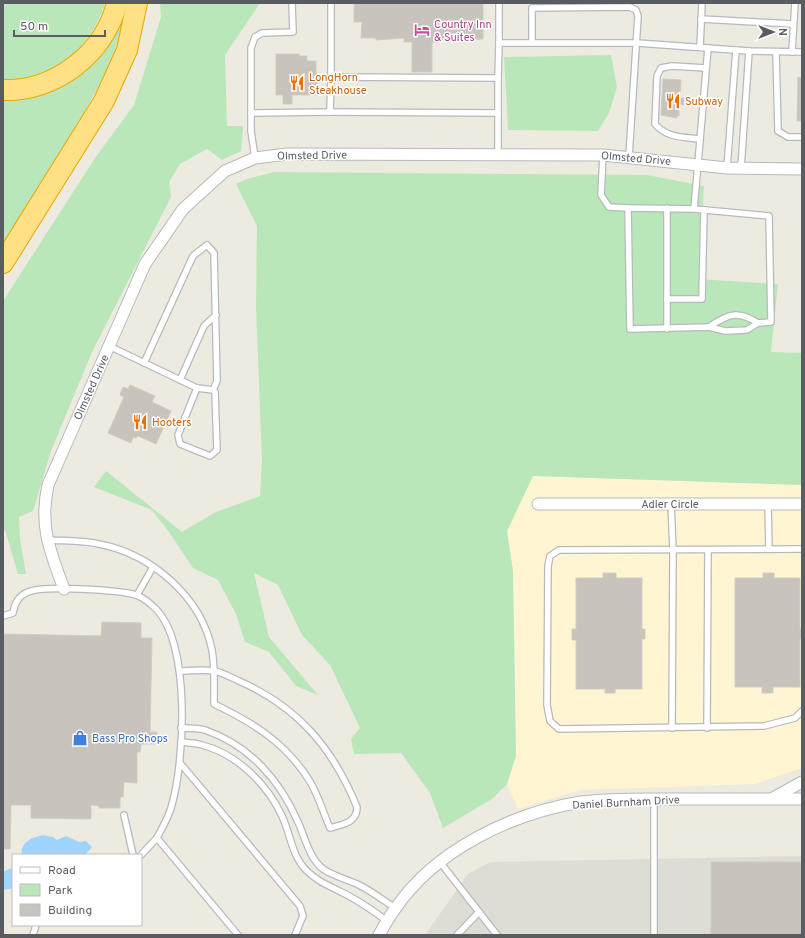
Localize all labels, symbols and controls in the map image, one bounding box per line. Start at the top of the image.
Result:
scale bar [14,12,105,38]
north arrow [753,12,793,52]
place label: Country Inn & Suites [434,18,492,45]
text: 50 m [20,19,48,35]
hotel icon: Country Inn & Suites [413,21,431,39]
text: N [775,28,789,36]
place label: LongHorn Steakhouse [309,71,367,98]
restaurant icon: LongHorn Steakhouse [288,74,306,92]
restaurant icon: Subway [664,92,682,110]
place label: Subway [685,95,723,109]
street label: Olmsted Drive [277,148,347,164]
street label: Olmsted Drive [600,149,672,169]
street label: Olmsted Drive [71,352,113,422]
restaurant icon: Hooters [131,413,149,431]
place label: Hooters [152,416,191,430]
street label: Adler Circle [641,498,699,512]
shop icon: Bass Pro Shops [71,729,89,747]
place label: Bass Pro Shops [92,732,168,746]
street label: Daniel Burnham Drive [572,793,680,813]
legend [12,854,142,926]
text: Road [48,863,76,879]
text: Park [48,883,73,899]
text: Building [48,903,92,919]

